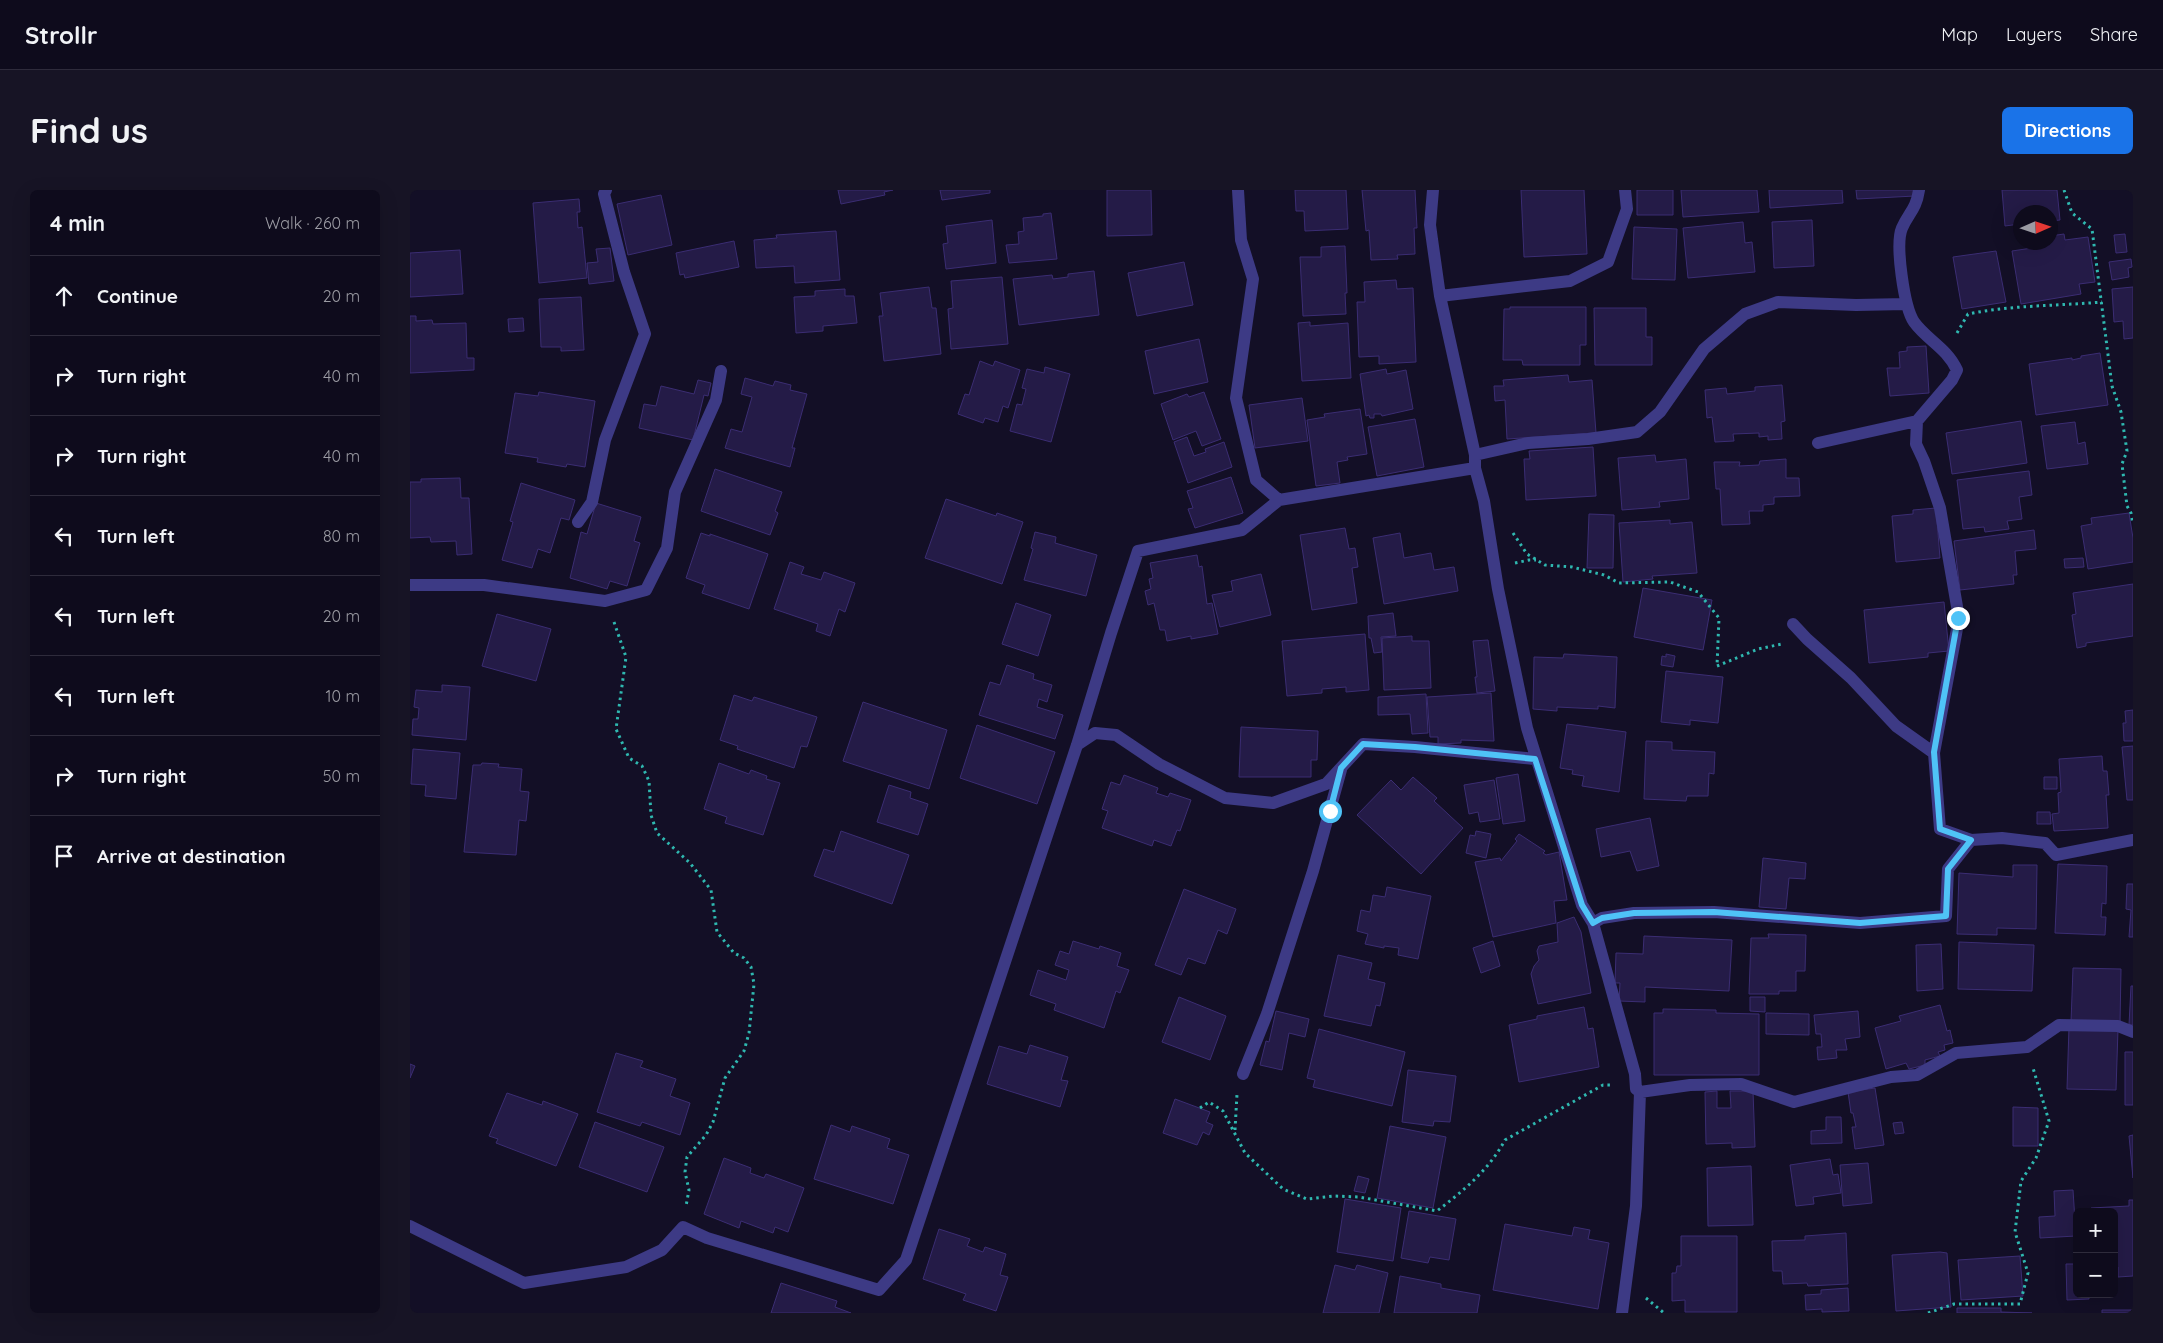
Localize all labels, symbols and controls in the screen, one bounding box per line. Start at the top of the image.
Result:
text: Strollr [25,20,97,50]
text: Map [1941,23,1978,46]
text: Layers [2006,23,2062,46]
text: Share [2090,23,2138,46]
button: Directions [2002,107,2133,154]
text: Find us [30,108,148,152]
north arrow [2013,205,2058,250]
text: 4 min [50,210,105,236]
text: Walk · 260 m [265,213,360,233]
icon: ahead [50,282,78,310]
text: Continue [97,284,178,308]
text: 20 m [323,286,360,306]
icon: right [50,362,78,390]
text: Turn right [97,364,186,388]
text: 40 m [323,366,360,386]
icon: right [50,442,78,470]
text: Turn right [97,444,186,468]
text: 40 m [323,446,360,466]
icon: left [50,522,78,550]
text: Turn left [97,524,175,548]
text: 80 m [323,526,360,546]
icon: left [50,602,78,630]
text: Turn left [97,604,175,628]
text: 20 m [323,606,360,626]
route end [1947,607,1970,630]
icon: left [50,682,78,710]
text: Turn left [97,684,175,708]
text: 10 m [326,686,360,706]
icon: right [50,762,78,790]
text: Turn right [97,764,186,788]
text: 50 m [323,766,360,786]
route start [1319,800,1342,823]
icon: arrive [50,842,78,870]
text: Arrive at destination [97,844,286,868]
map controls [2073,1208,2118,1298]
button: + [2073,1208,2118,1253]
button: − [2073,1253,2118,1298]

